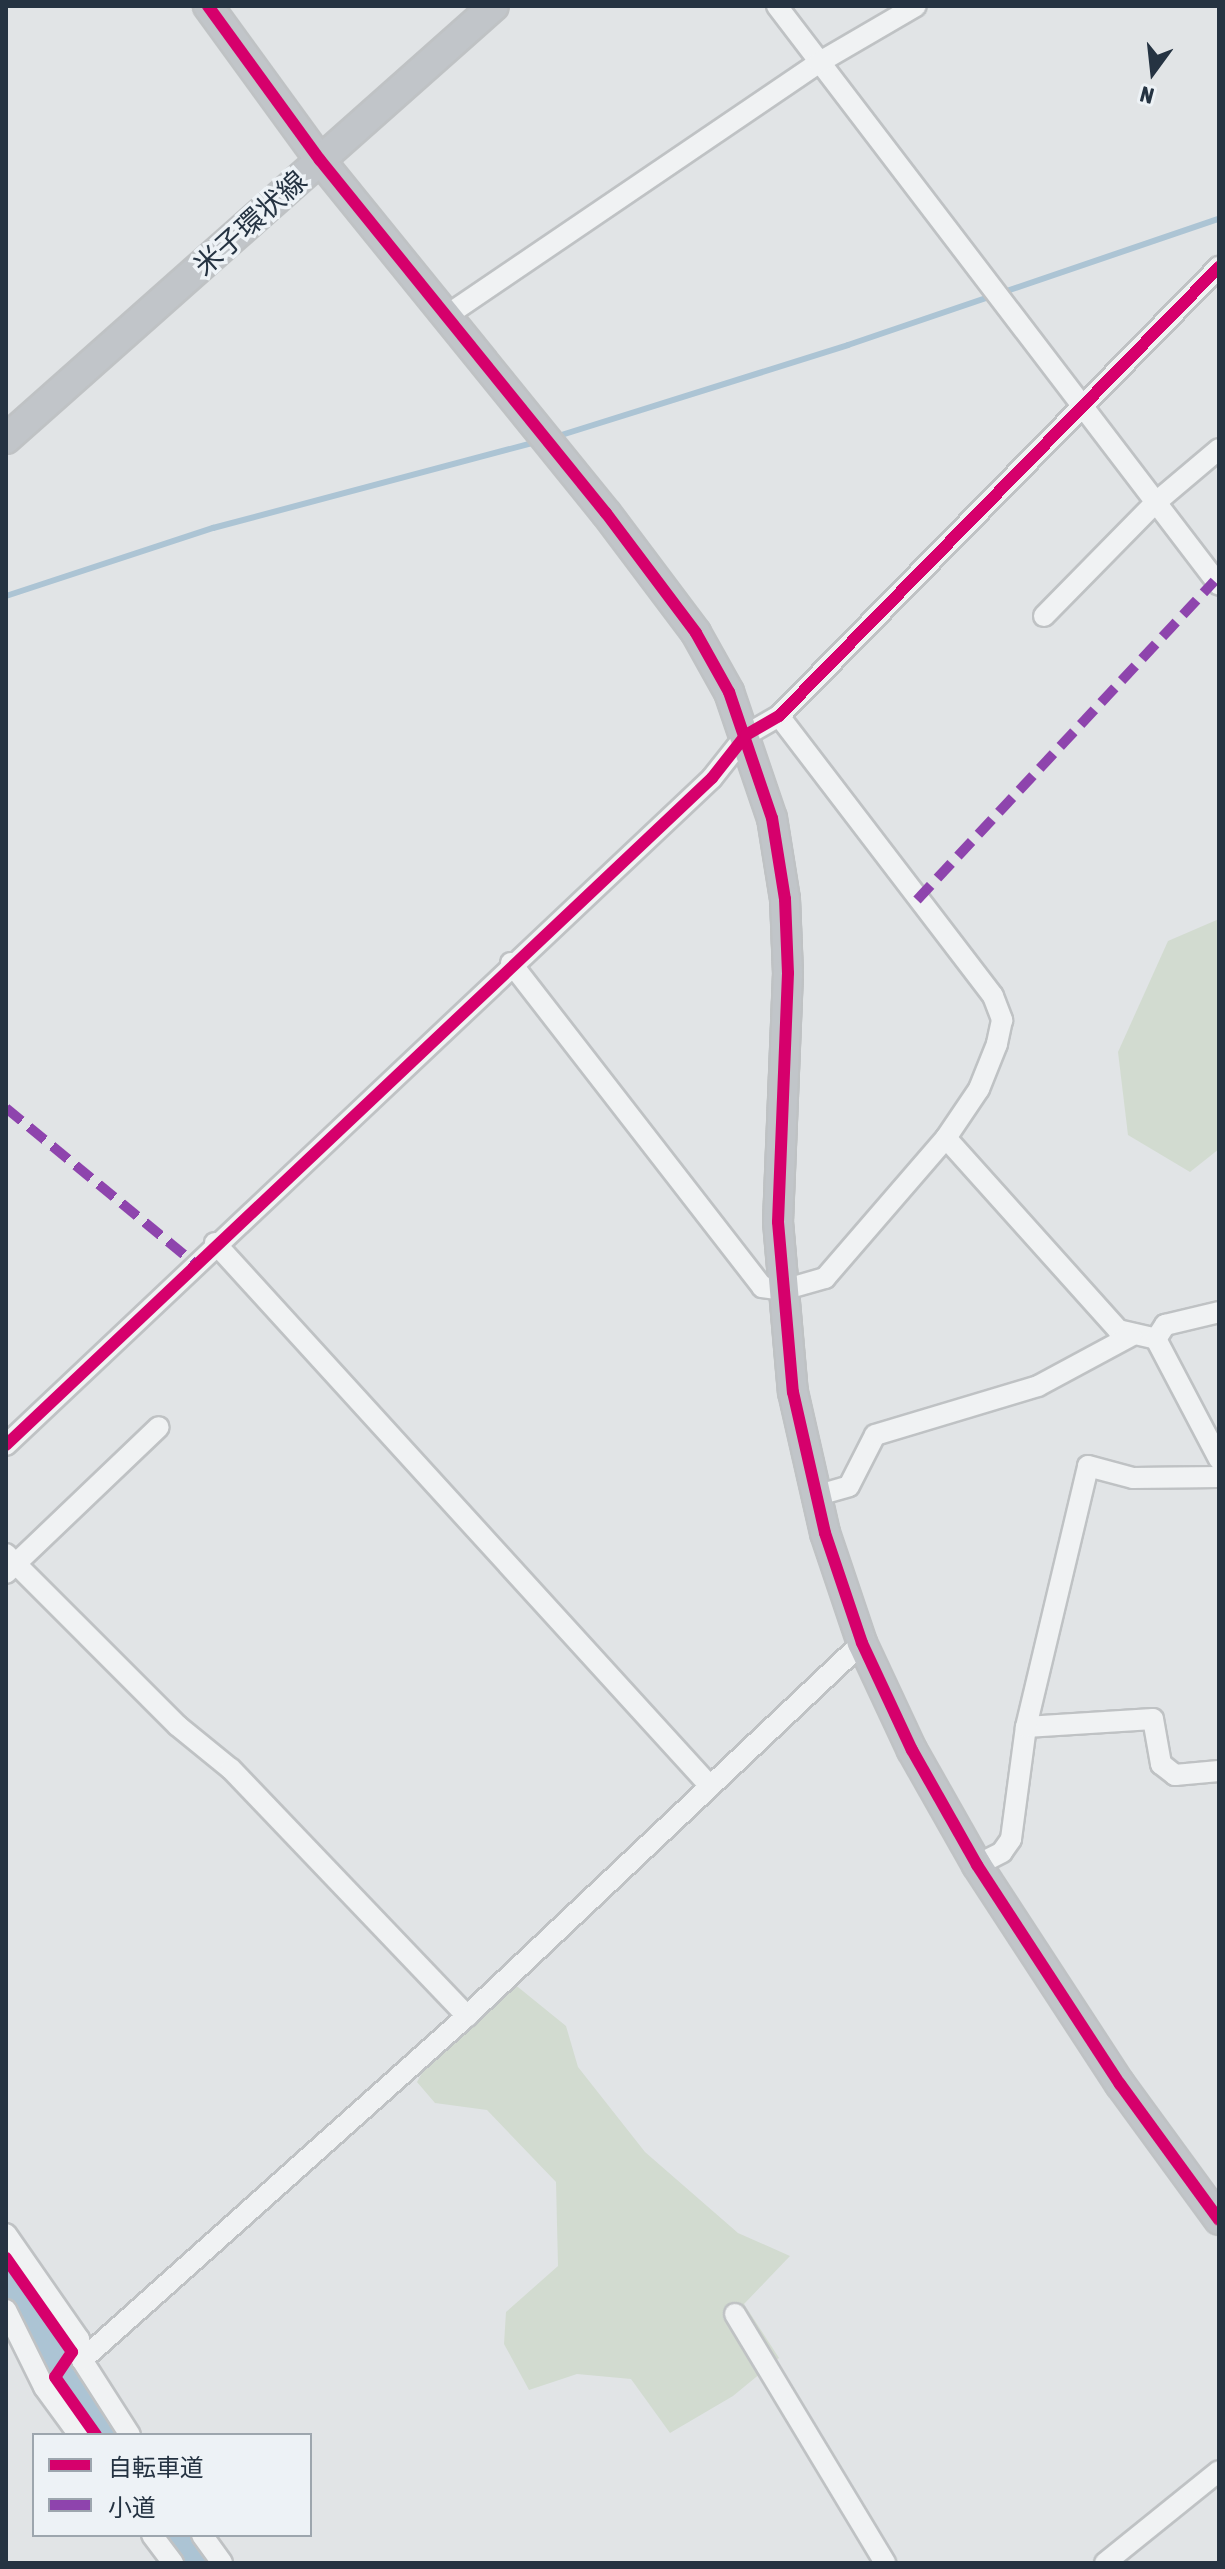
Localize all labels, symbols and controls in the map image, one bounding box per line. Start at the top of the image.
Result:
north arrow [1113,32,1193,112]
text: N [1137,81,1156,109]
street label: 米子環状線 [187,164,313,282]
legend [32,2433,312,2537]
text: 自転車道 [108,2454,204,2481]
text: 小道 [108,2494,156,2521]

